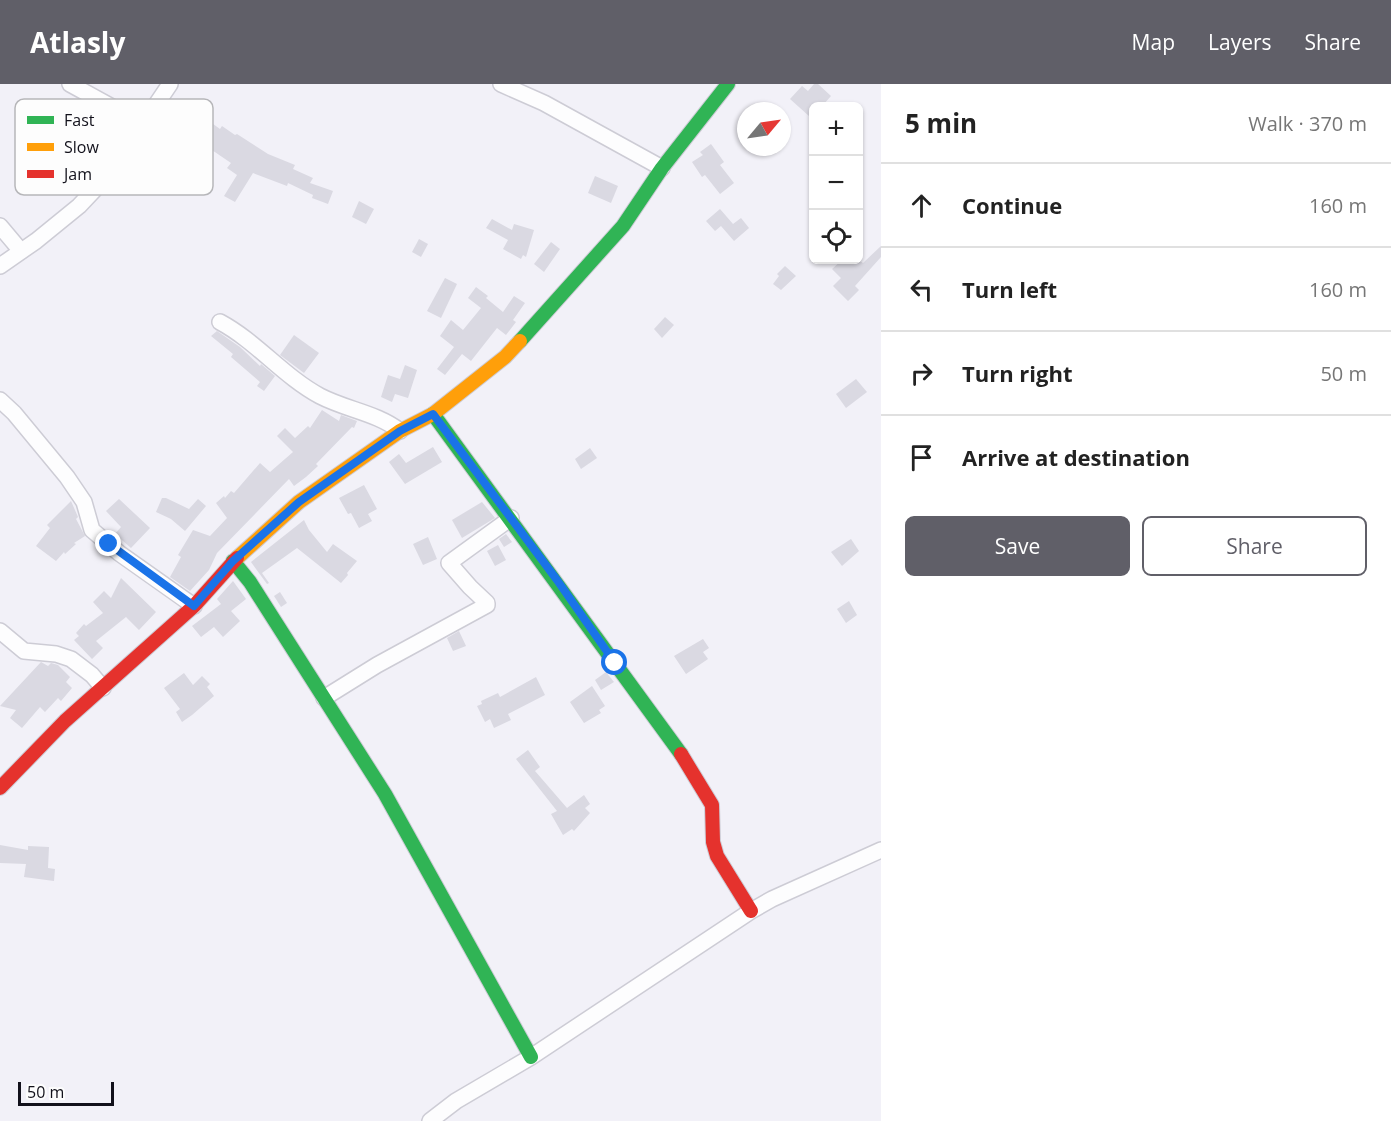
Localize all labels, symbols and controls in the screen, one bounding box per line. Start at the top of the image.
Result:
text: Atlasly [30,23,125,61]
text: Map [1132,28,1175,56]
text: Layers [1208,28,1272,56]
text: Share [1305,28,1361,56]
legend [15,99,213,195]
north arrow [737,102,791,156]
map controls [809,102,863,264]
button: + [809,102,863,156]
text: 5 min [905,105,977,141]
text: Fast [64,109,95,131]
text: Walk · 370 m [1248,110,1367,137]
text: Slow [64,136,99,158]
button: − [809,156,863,210]
text: Jam [62,163,92,185]
icon: ahead [905,189,938,222]
text: Continue [962,190,1062,220]
text: 160 m [1309,192,1367,219]
button: locate [809,210,863,264]
icon: left [905,273,938,306]
text: Turn left [962,274,1057,304]
text: 160 m [1309,276,1367,303]
icon: right [905,357,938,390]
text: Turn right [962,358,1073,388]
text: 50 m [1320,360,1367,387]
icon: arrive [905,441,938,474]
text: Arrive at destination [962,442,1190,472]
button: Save [905,516,1130,576]
button: Share [1142,516,1367,576]
route end [95,530,121,556]
route start [601,649,627,675]
scale bar [18,1079,114,1106]
text: 50 m [27,1081,64,1103]

